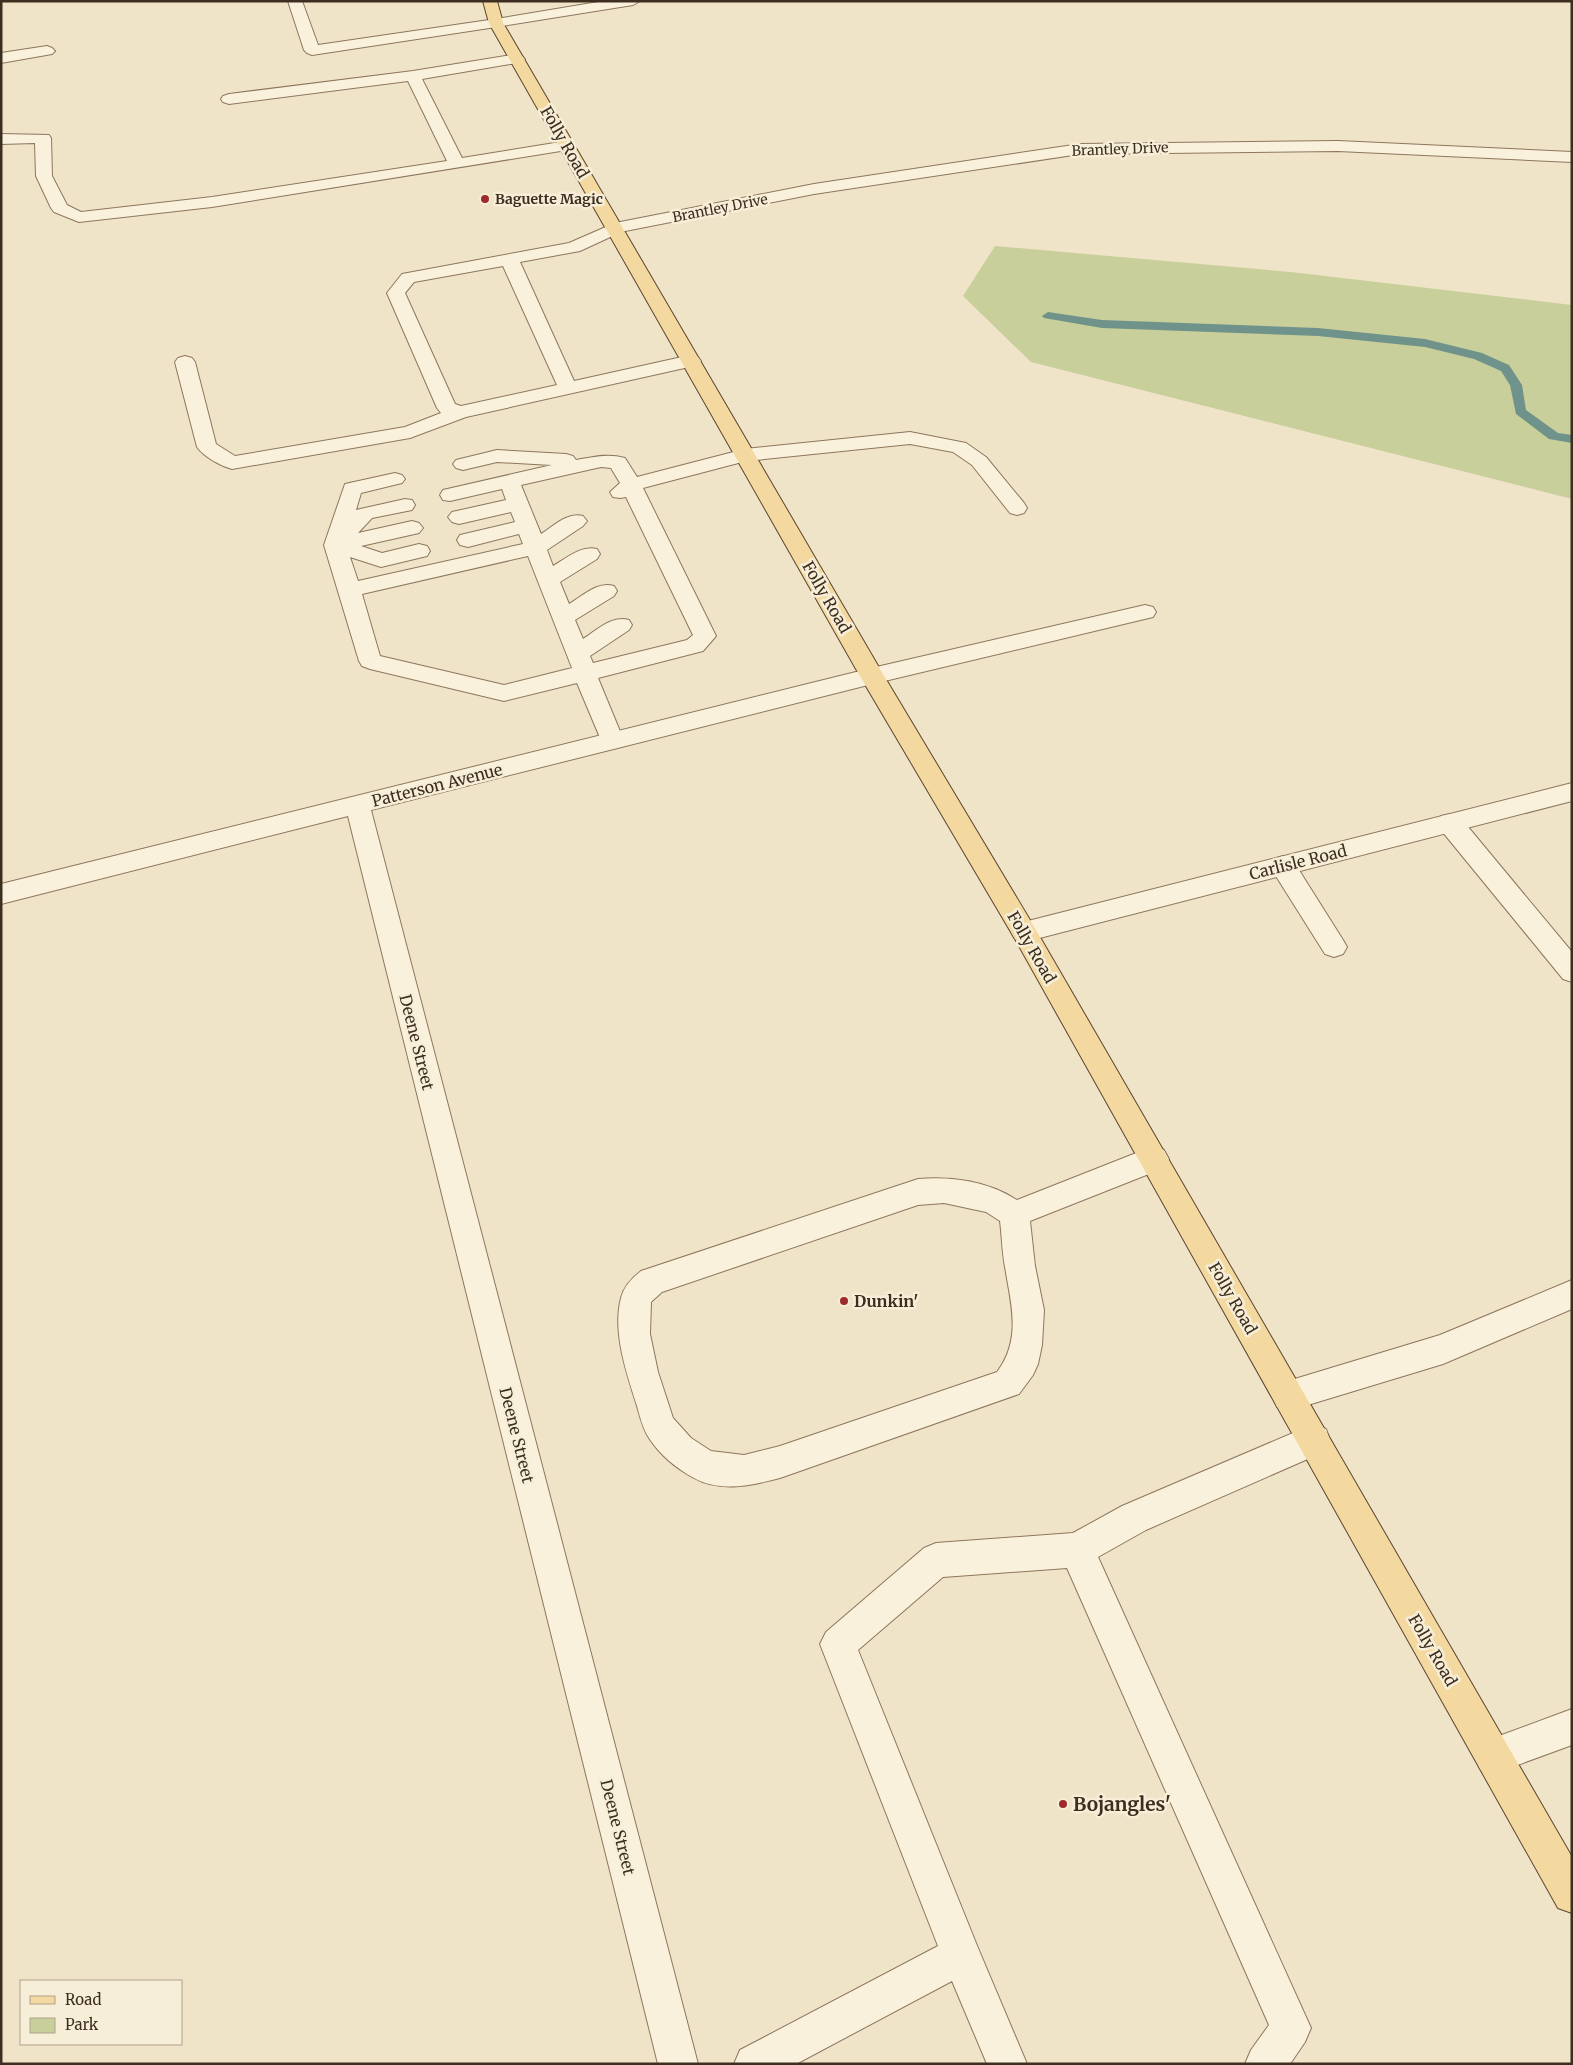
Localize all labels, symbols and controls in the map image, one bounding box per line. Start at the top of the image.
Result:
street label: Folly Road [536,102,594,182]
street label: Brantley Drive [1071,138,1169,160]
place label: Baguette Magic [495,190,603,208]
street label: Brantley Drive [671,190,769,226]
marker: Baguette Magic [479,193,491,205]
street label: Folly Road [798,557,856,637]
street label: Patterson Avenue [370,759,504,811]
street label: Carlisle Road [1247,840,1349,884]
street label: Folly Road [1003,907,1061,987]
street label: Deene Street [395,992,439,1093]
street label: Folly Road [1204,1258,1262,1338]
place label: Dunkin' [854,1291,918,1311]
marker: Dunkin' [838,1295,850,1307]
street label: Deene Street [495,1385,539,1486]
street label: Folly Road [1404,1610,1462,1690]
street label: Deene Street [596,1777,640,1878]
place label: Bojangles' [1073,1792,1171,1816]
marker: Bojangles' [1057,1798,1069,1810]
legend [20,1980,182,2045]
text: Road [65,1990,101,2009]
text: Park [65,2015,99,2034]

